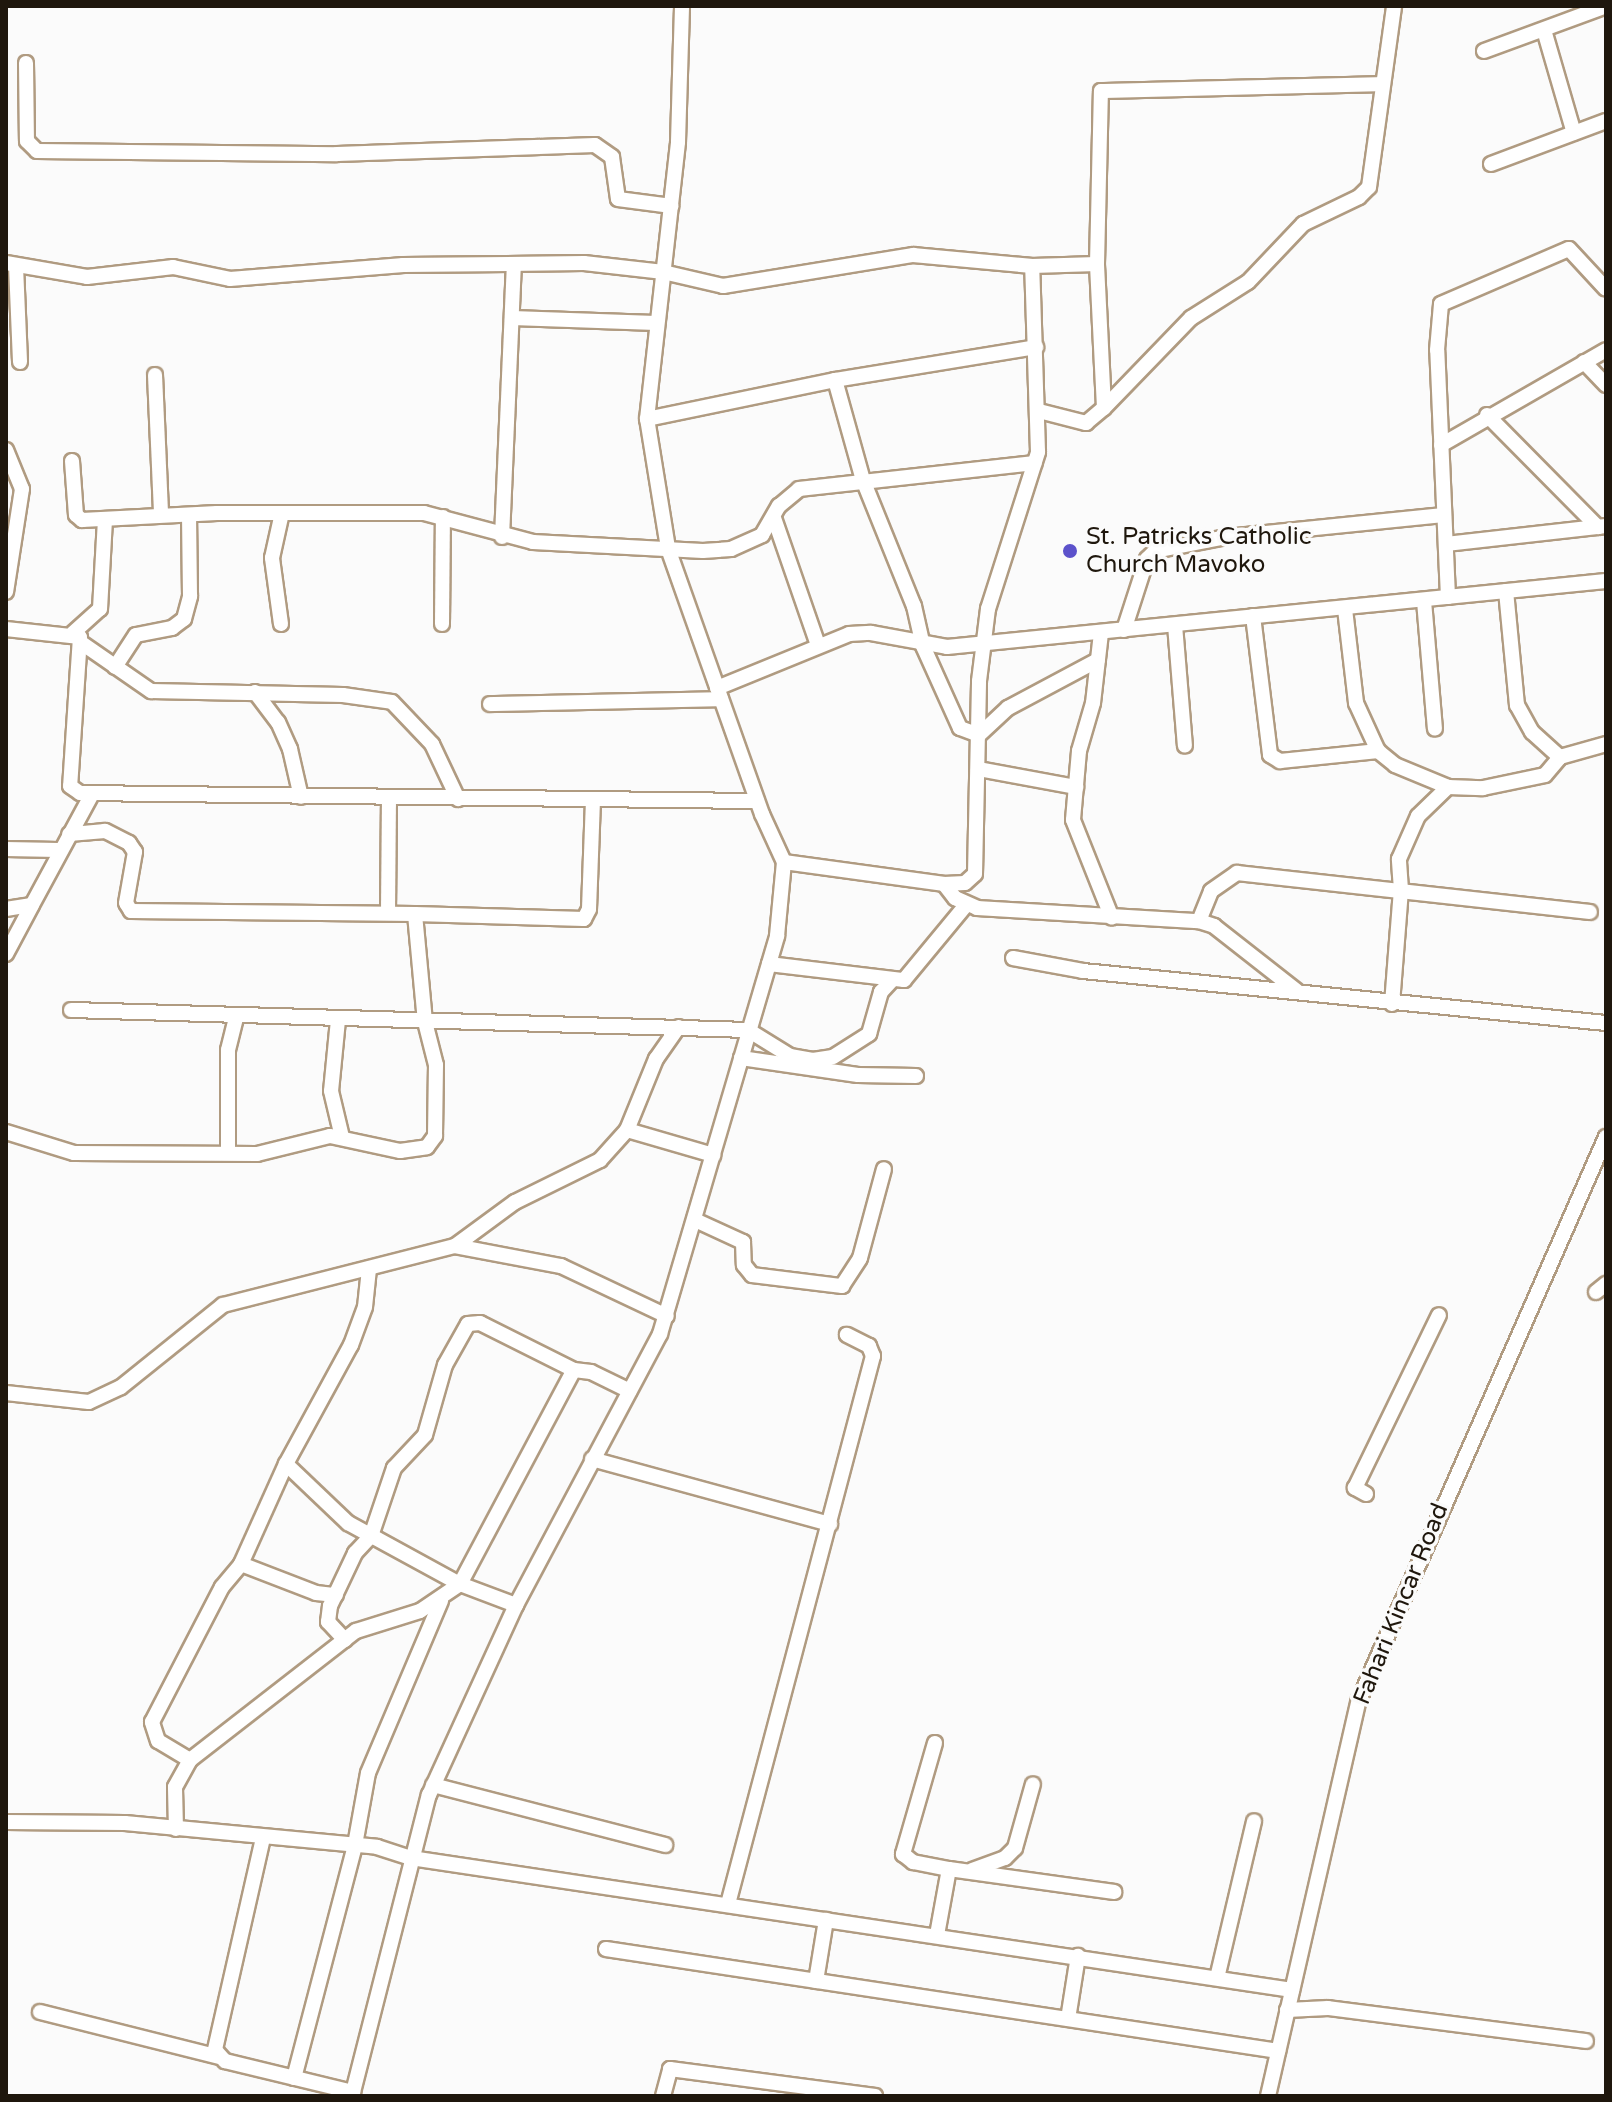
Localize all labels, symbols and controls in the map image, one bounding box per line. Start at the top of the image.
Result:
place label: St. Patricks Catholic Church Mavoko [1086,523,1311,579]
marker: St. Patricks Catholic Church Mavoko [1061,542,1079,560]
street label: Fahari Kincar Road [1347,1499,1455,1709]

